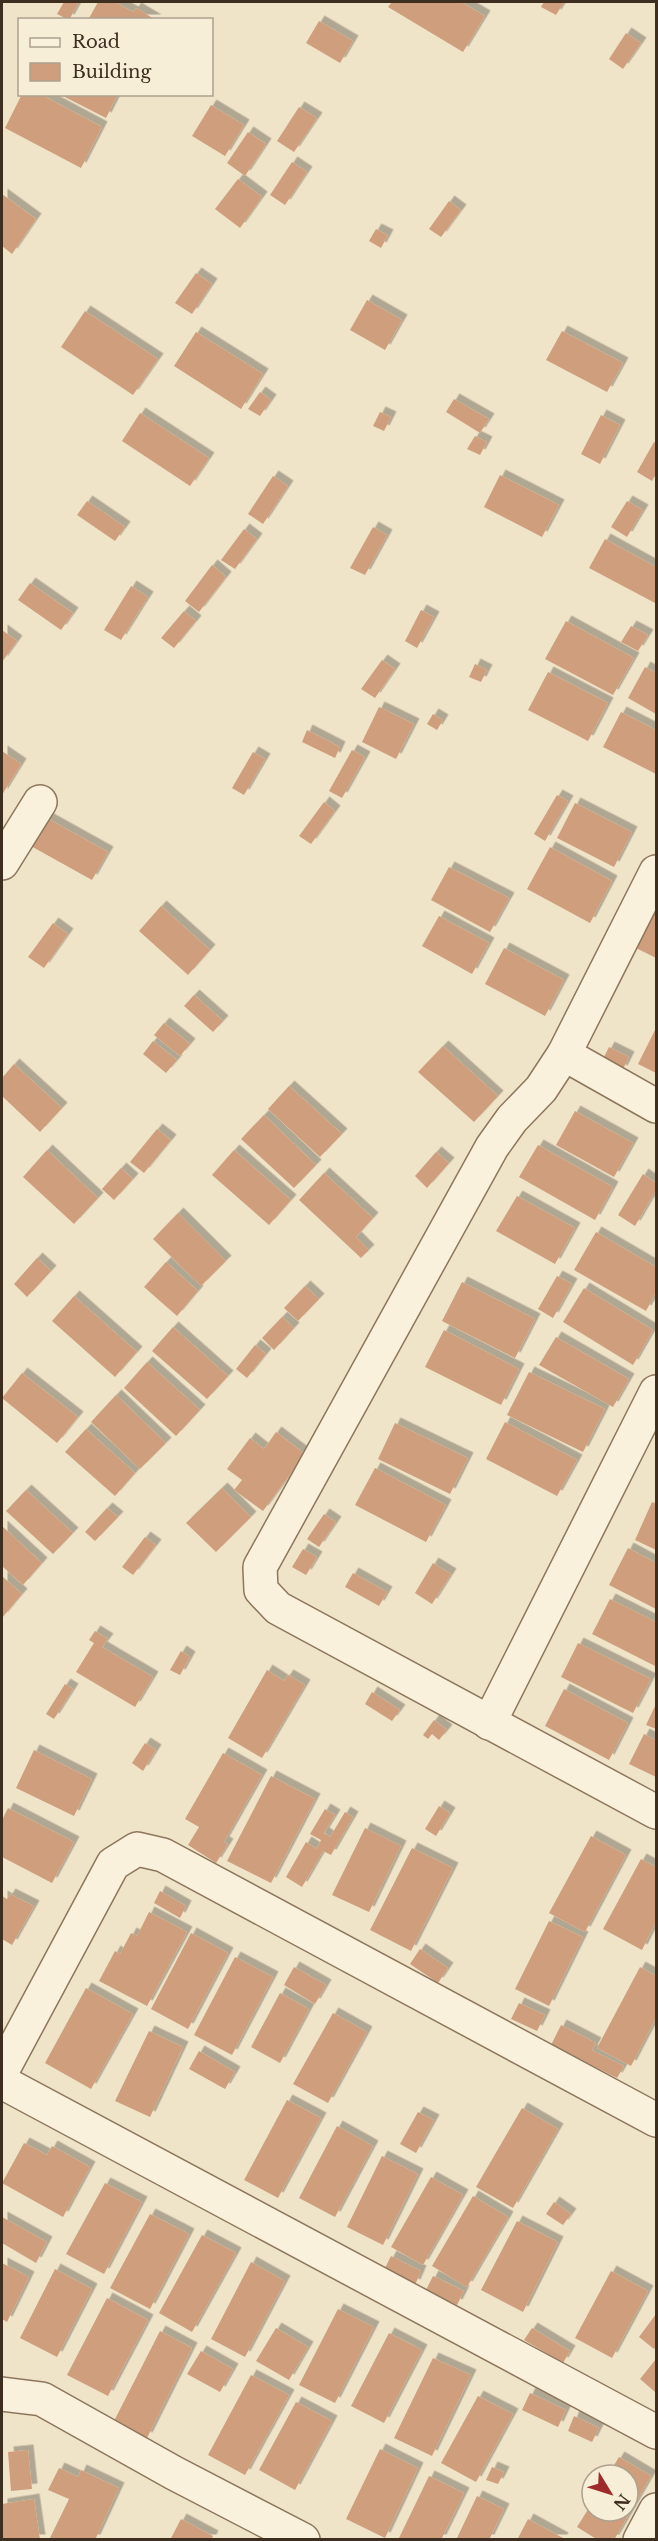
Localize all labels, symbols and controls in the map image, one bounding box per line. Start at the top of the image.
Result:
legend [18,18,213,96]
text: Road [72,31,120,53]
text: Building [72,61,151,83]
north arrow [580,2463,640,2523]
text: N [609,2490,634,2514]

